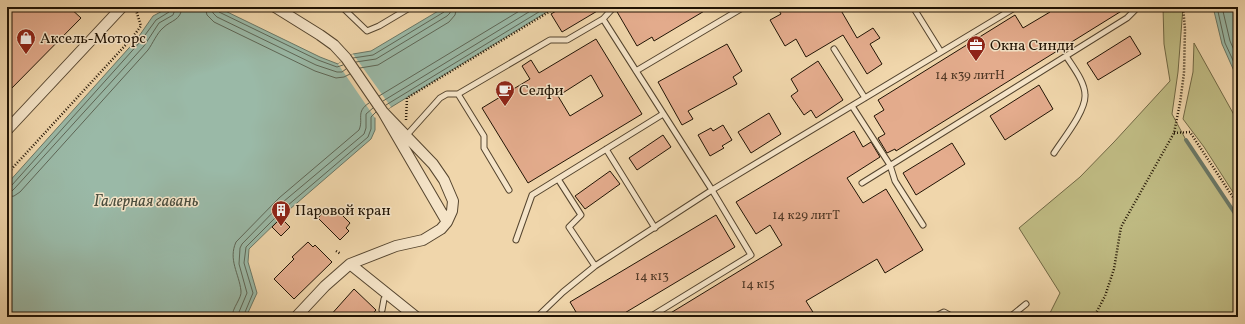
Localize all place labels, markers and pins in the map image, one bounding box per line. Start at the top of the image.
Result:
shop icon: Аксель-Моторс [15,27,37,55]
place label: Аксель-Моторс [40,29,146,50]
office icon: Окна Синди [965,34,987,62]
place label: Окна Синди [990,36,1074,57]
cafe icon: Селфи [494,79,516,107]
place label: Селфи [519,81,564,102]
building icon: Паровой кран [270,199,292,227]
place label: Паровой кран [295,201,391,222]

